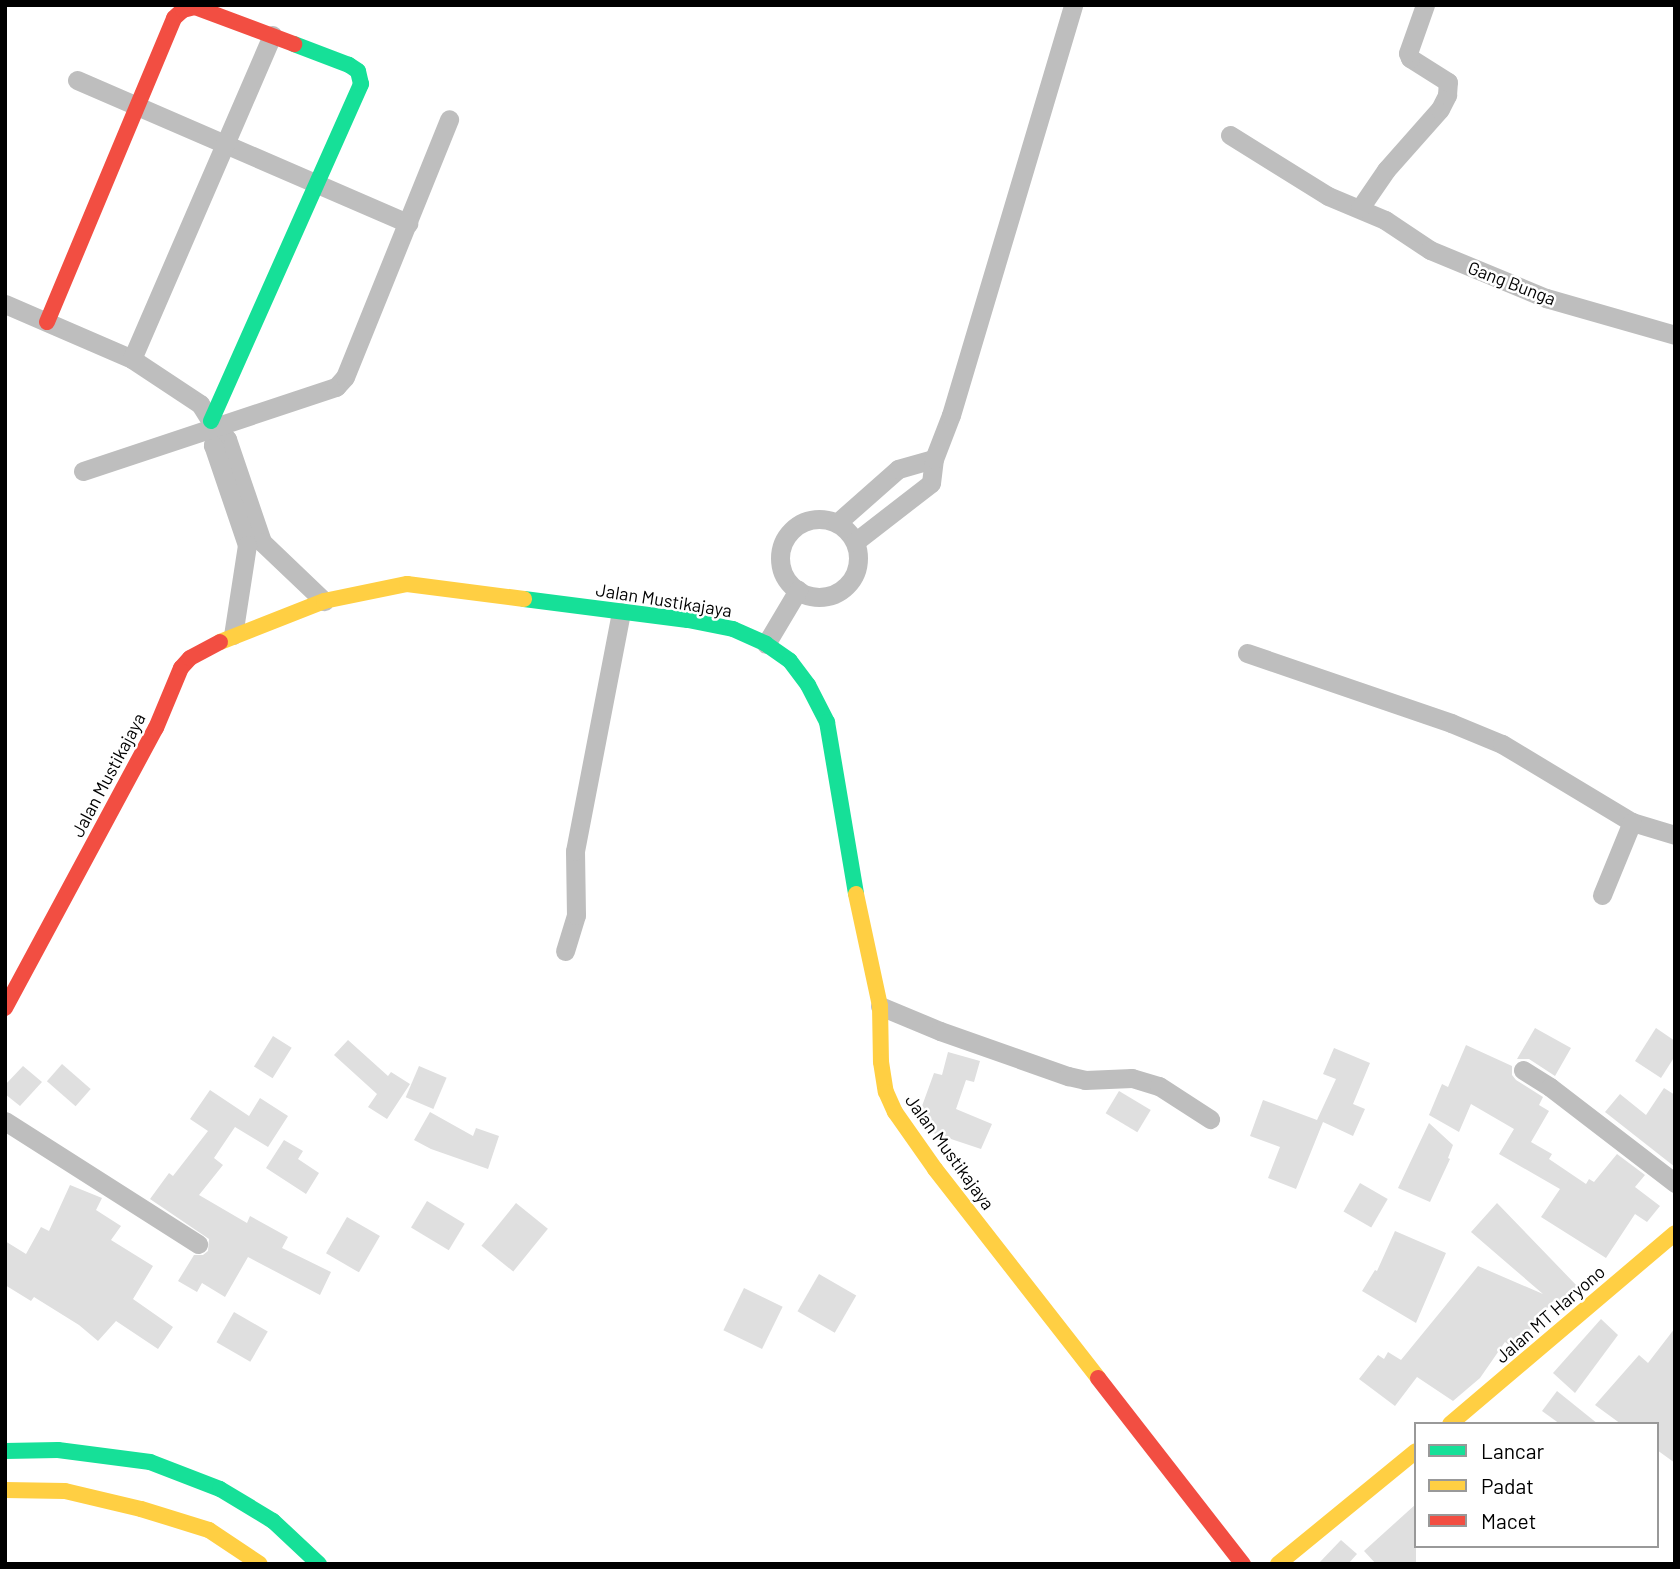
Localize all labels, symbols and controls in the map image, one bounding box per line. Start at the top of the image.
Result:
street label: Gang Bunga [1465,256,1559,310]
street label: Jalan Mustikajaya [594,579,734,621]
street label: Jalan Mustikajaya [66,709,150,841]
street label: Jalan Mustikajaya [901,1090,999,1214]
street label: Jalan MT Haryono [1491,1261,1609,1367]
legend [1414,1422,1659,1548]
text: Lancar [1481,1438,1544,1463]
text: Padat [1481,1473,1534,1498]
text: Macet [1481,1508,1536,1533]

